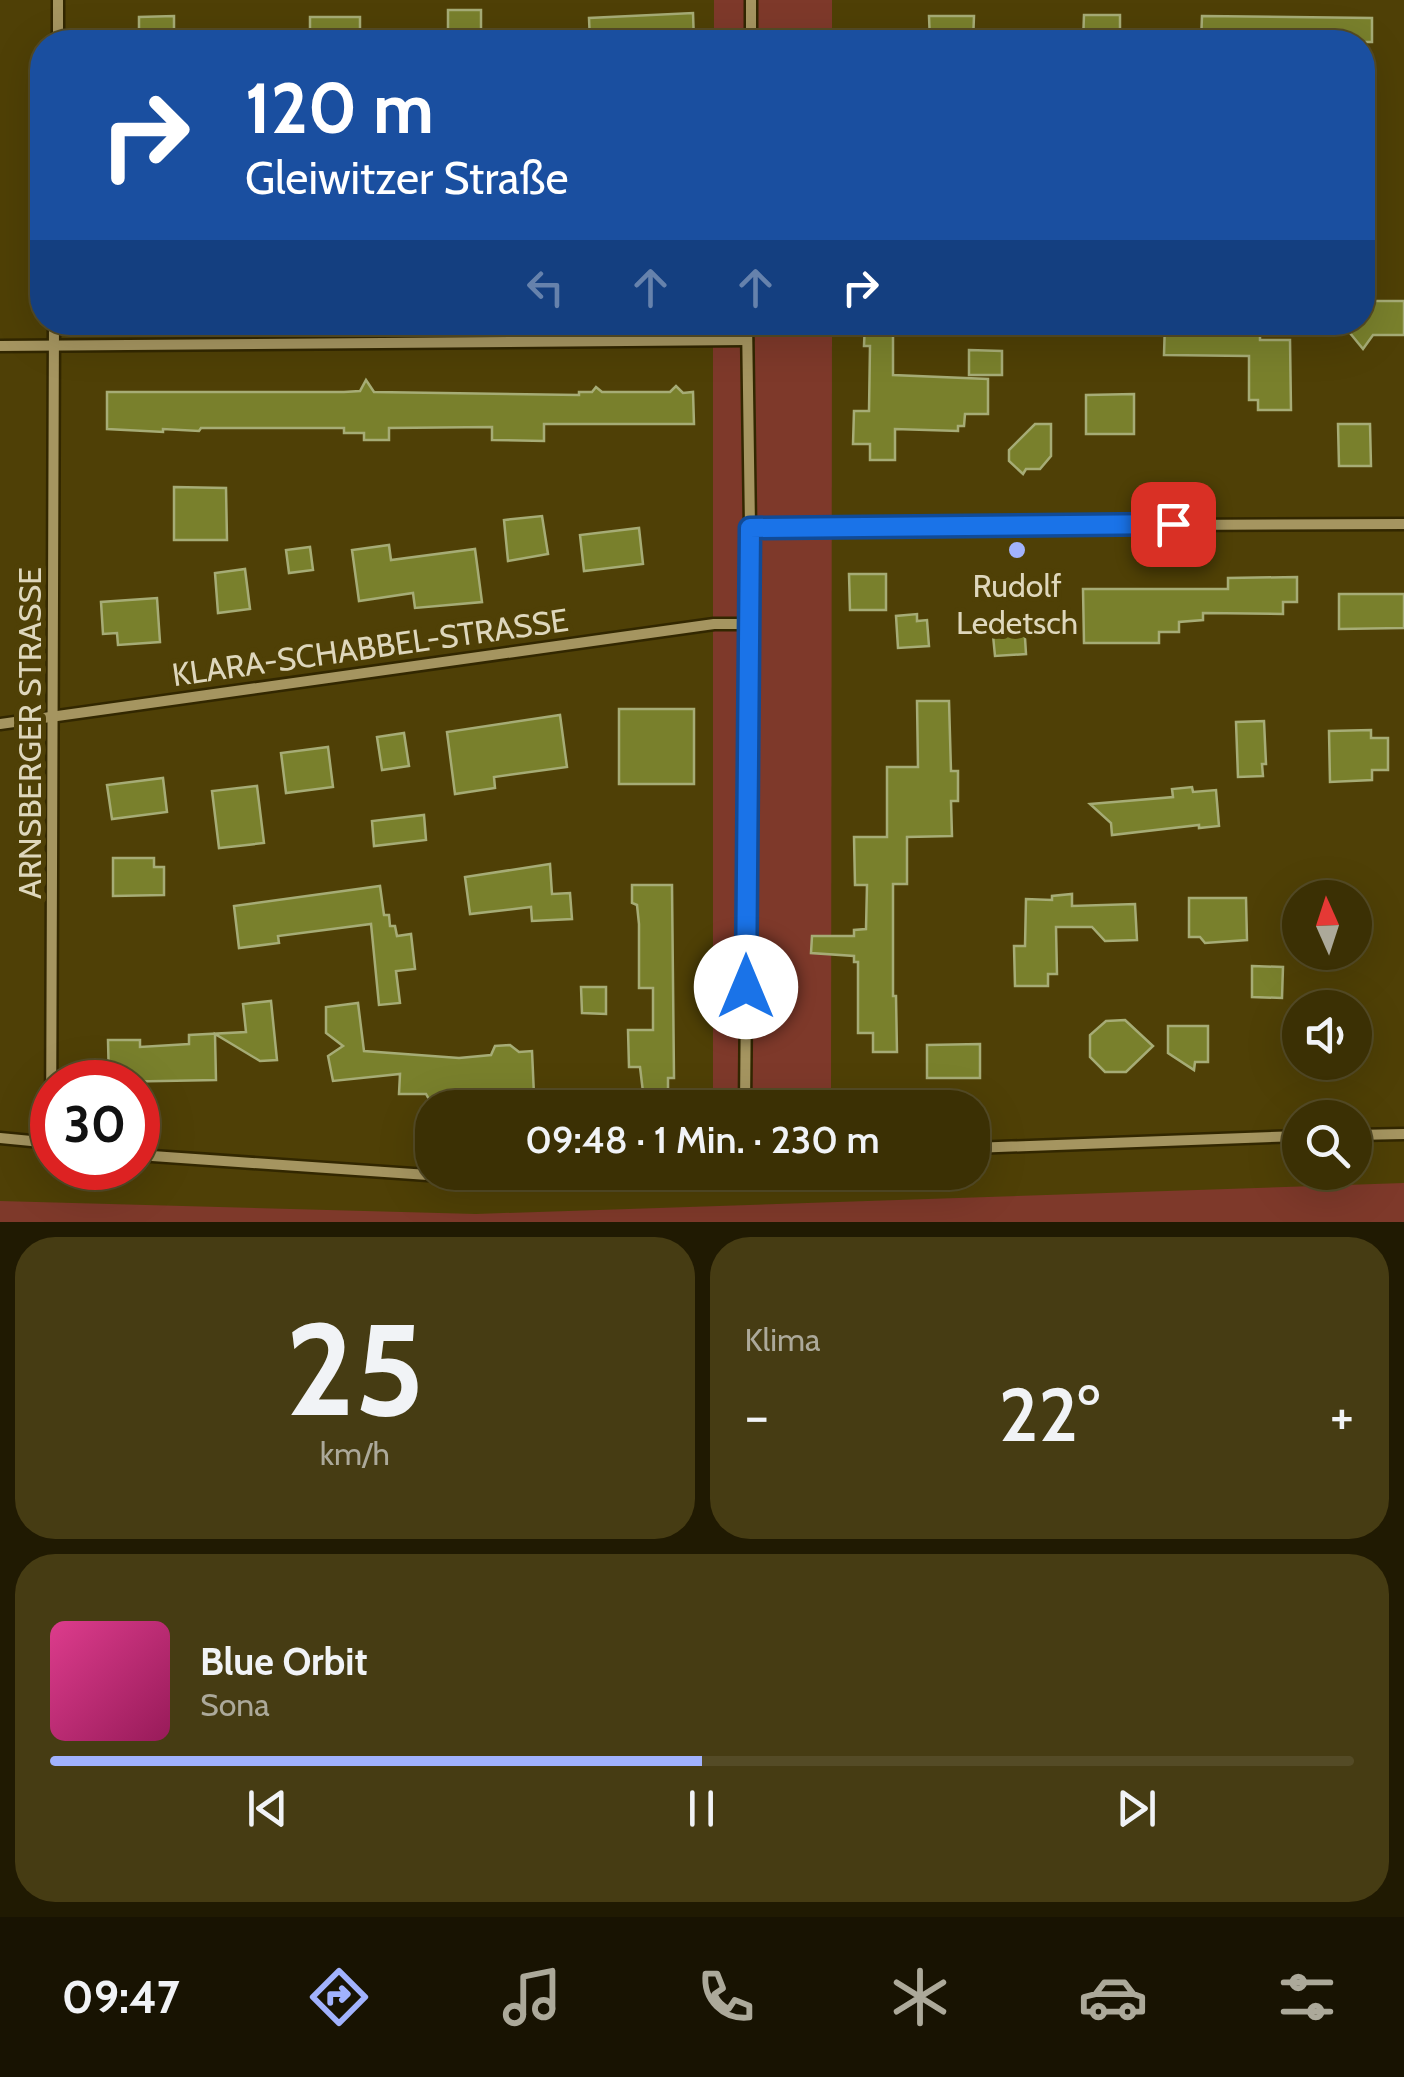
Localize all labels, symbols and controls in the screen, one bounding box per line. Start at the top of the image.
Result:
text: 120 m [245,65,434,151]
icon: right [80,70,210,200]
text: Gleiwitzer Straße [245,151,568,205]
icon: left [518,260,573,315]
icon: ahead [623,260,678,315]
icon: ahead [728,260,783,315]
icon: right [833,260,888,315]
pin [1131,482,1216,567]
icon: arrive [1146,497,1201,552]
marker: Rudolf Ledetsch [1006,539,1028,561]
place label: Rudolf Ledetsch [956,566,1078,642]
street label: ARNSBERGER STRASSE [10,567,49,899]
street label: KLARA-SCHABBEL-STRASSE [169,600,571,694]
north arrow [1282,880,1372,970]
map controls [1282,880,1372,1190]
position arrow [694,935,798,1039]
button: sound [1282,990,1372,1080]
speed limit sign: 30 [30,1060,160,1190]
button: search [1282,1100,1372,1190]
text: 09:48 · 1 Min. · 230 m [525,1116,880,1163]
text: 25 [285,1290,424,1448]
text: Klima [745,1320,820,1359]
text: 22° [999,1369,1100,1460]
text: − [745,1382,769,1449]
text: + [1330,1382,1354,1449]
text: km/h [320,1434,390,1473]
text: Blue Orbit [200,1638,368,1685]
text: Sona [200,1685,270,1724]
icon: previous [240,1781,295,1836]
icon: pause [674,1781,729,1836]
icon: next [1109,1781,1164,1836]
icon: directions [304,1962,374,2032]
icon: music [497,1962,567,2032]
icon: phone [691,1962,761,2032]
icon: climate [885,1962,955,2032]
icon: car [1078,1962,1148,2032]
icon: filters [1272,1962,1342,2032]
text: 09:47 [62,1970,180,2024]

